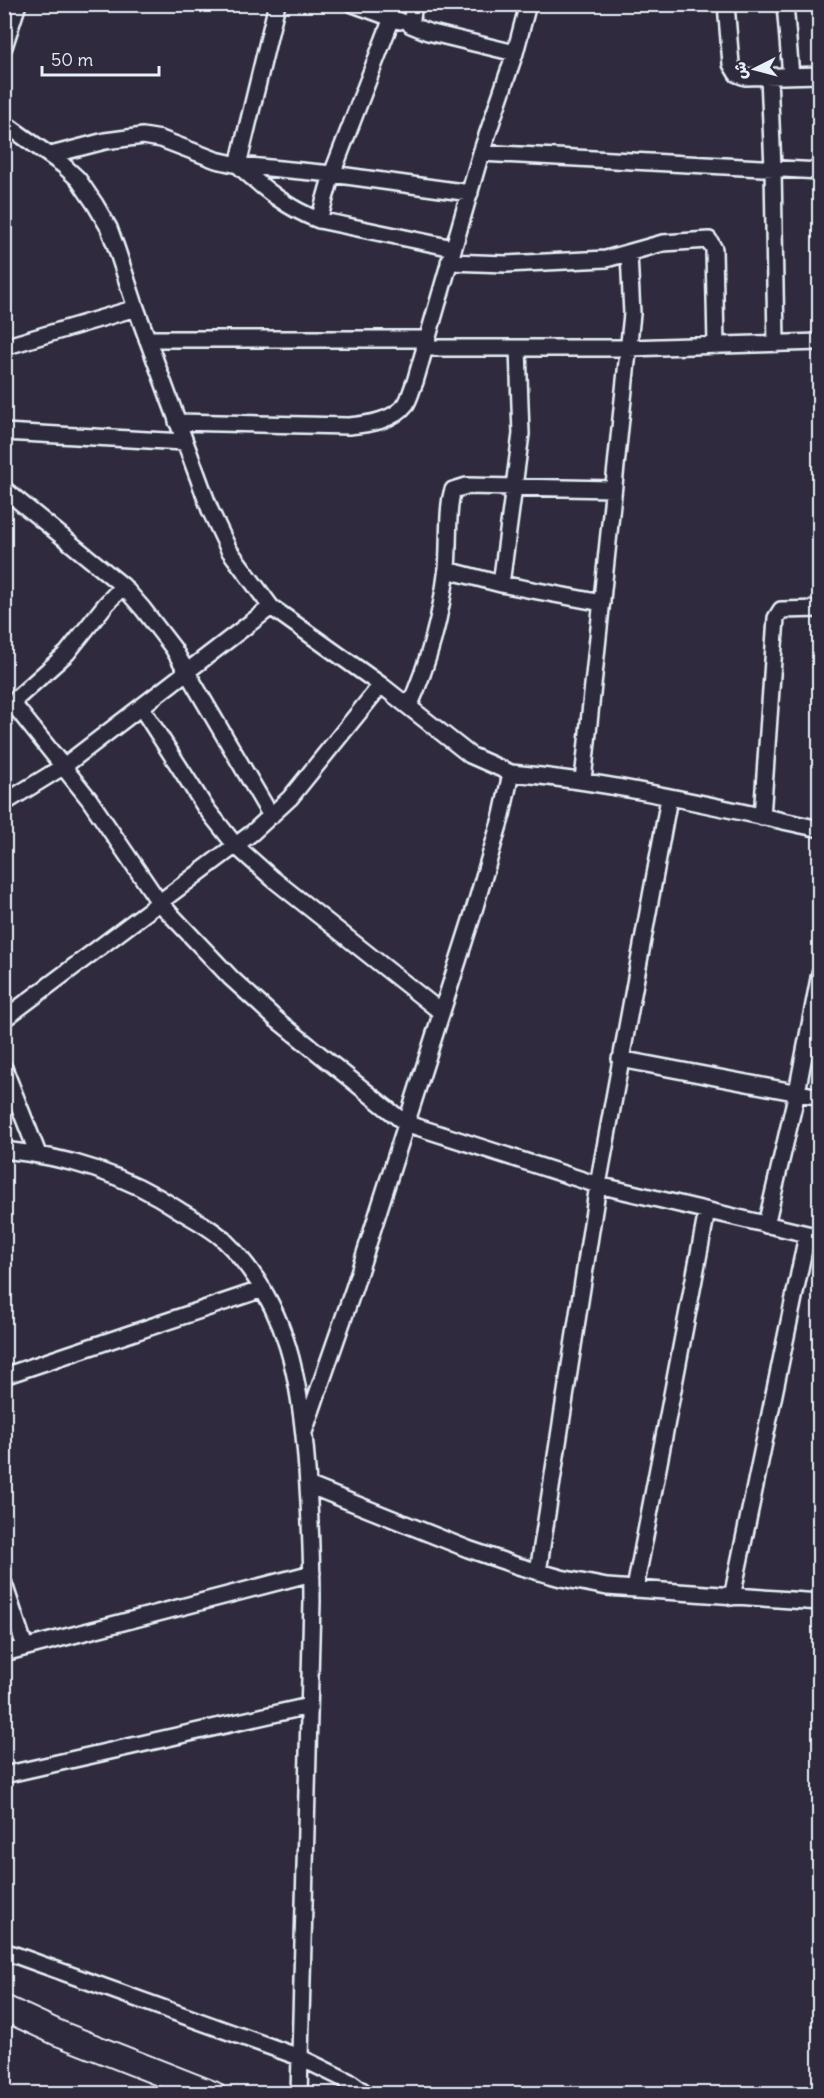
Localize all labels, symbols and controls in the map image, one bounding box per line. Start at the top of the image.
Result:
scale bar [42,39,159,77]
north arrow [725,39,785,99]
text: 50 m [51,48,93,71]
text: ش [729,61,751,80]

